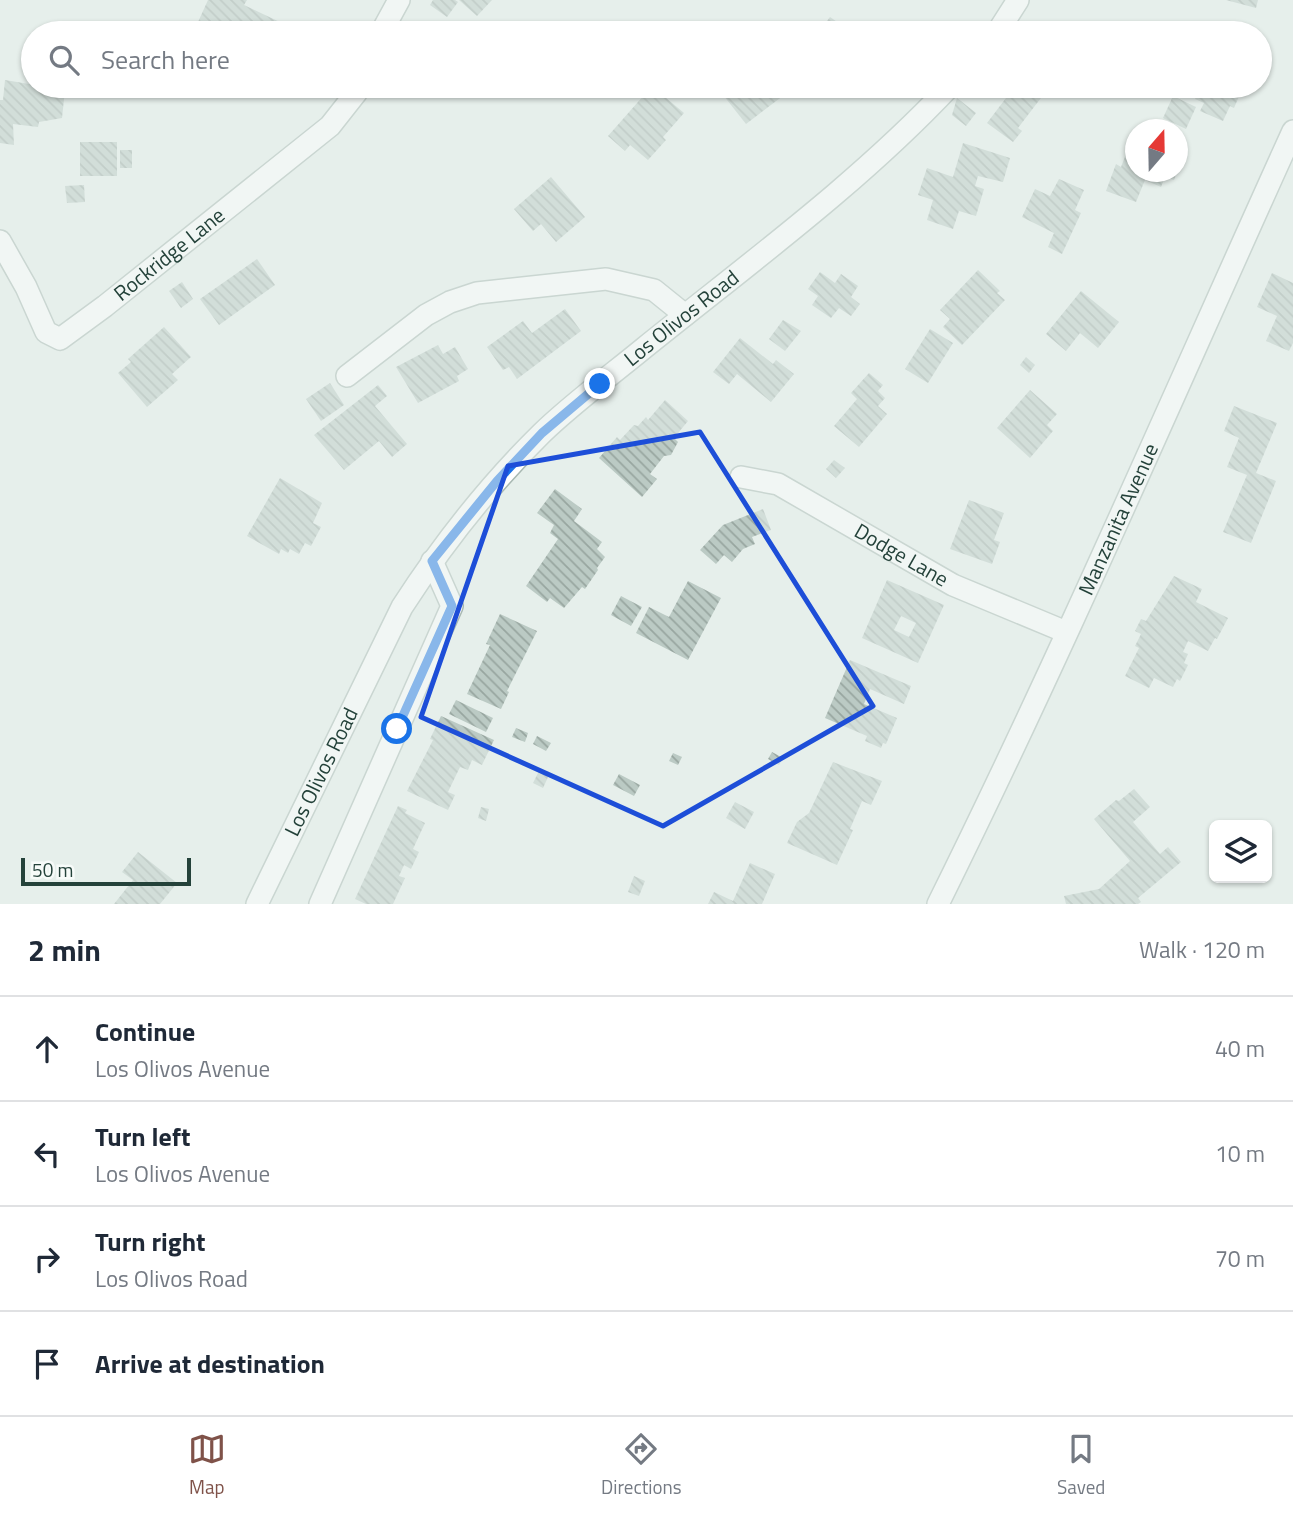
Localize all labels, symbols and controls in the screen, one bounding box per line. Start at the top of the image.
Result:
search box [21,21,1272,98]
text: Search here [101,40,230,79]
icon: search [45,41,83,79]
north arrow [1125,119,1188,182]
street label: Rockridge Lane [106,199,231,308]
street label: Los Olivos Road [616,261,746,373]
route end [584,368,615,399]
street label: Manzanita Avenue [1069,438,1166,600]
street label: Dodge Lane [849,514,955,594]
street label: Los Olivos Road [276,702,366,841]
route start [381,713,412,744]
map controls [1209,820,1272,883]
button: layers [1209,820,1272,883]
scale bar [21,855,191,887]
text: 50 m [32,855,73,884]
text: 2 min [28,927,101,973]
text: Walk · 120 m [1139,932,1265,967]
text: Continue [95,1012,195,1051]
icon: ahead [28,1030,66,1068]
text: 40 m [1215,1031,1265,1066]
text: Los Olivos Avenue [95,1051,270,1086]
text: Turn left [95,1117,190,1156]
icon: left [28,1135,66,1173]
text: 10 m [1215,1136,1265,1171]
text: Los Olivos Avenue [95,1156,270,1191]
text: Turn right [95,1222,206,1261]
icon: right [28,1240,66,1278]
text: 70 m [1215,1241,1265,1276]
text: Los Olivos Road [95,1261,248,1296]
text: Arrive at destination [95,1344,325,1383]
icon: arrive [28,1345,66,1383]
tab: Map [188,1430,226,1501]
tab: Directions [601,1430,682,1501]
tab: Saved [1057,1430,1105,1501]

